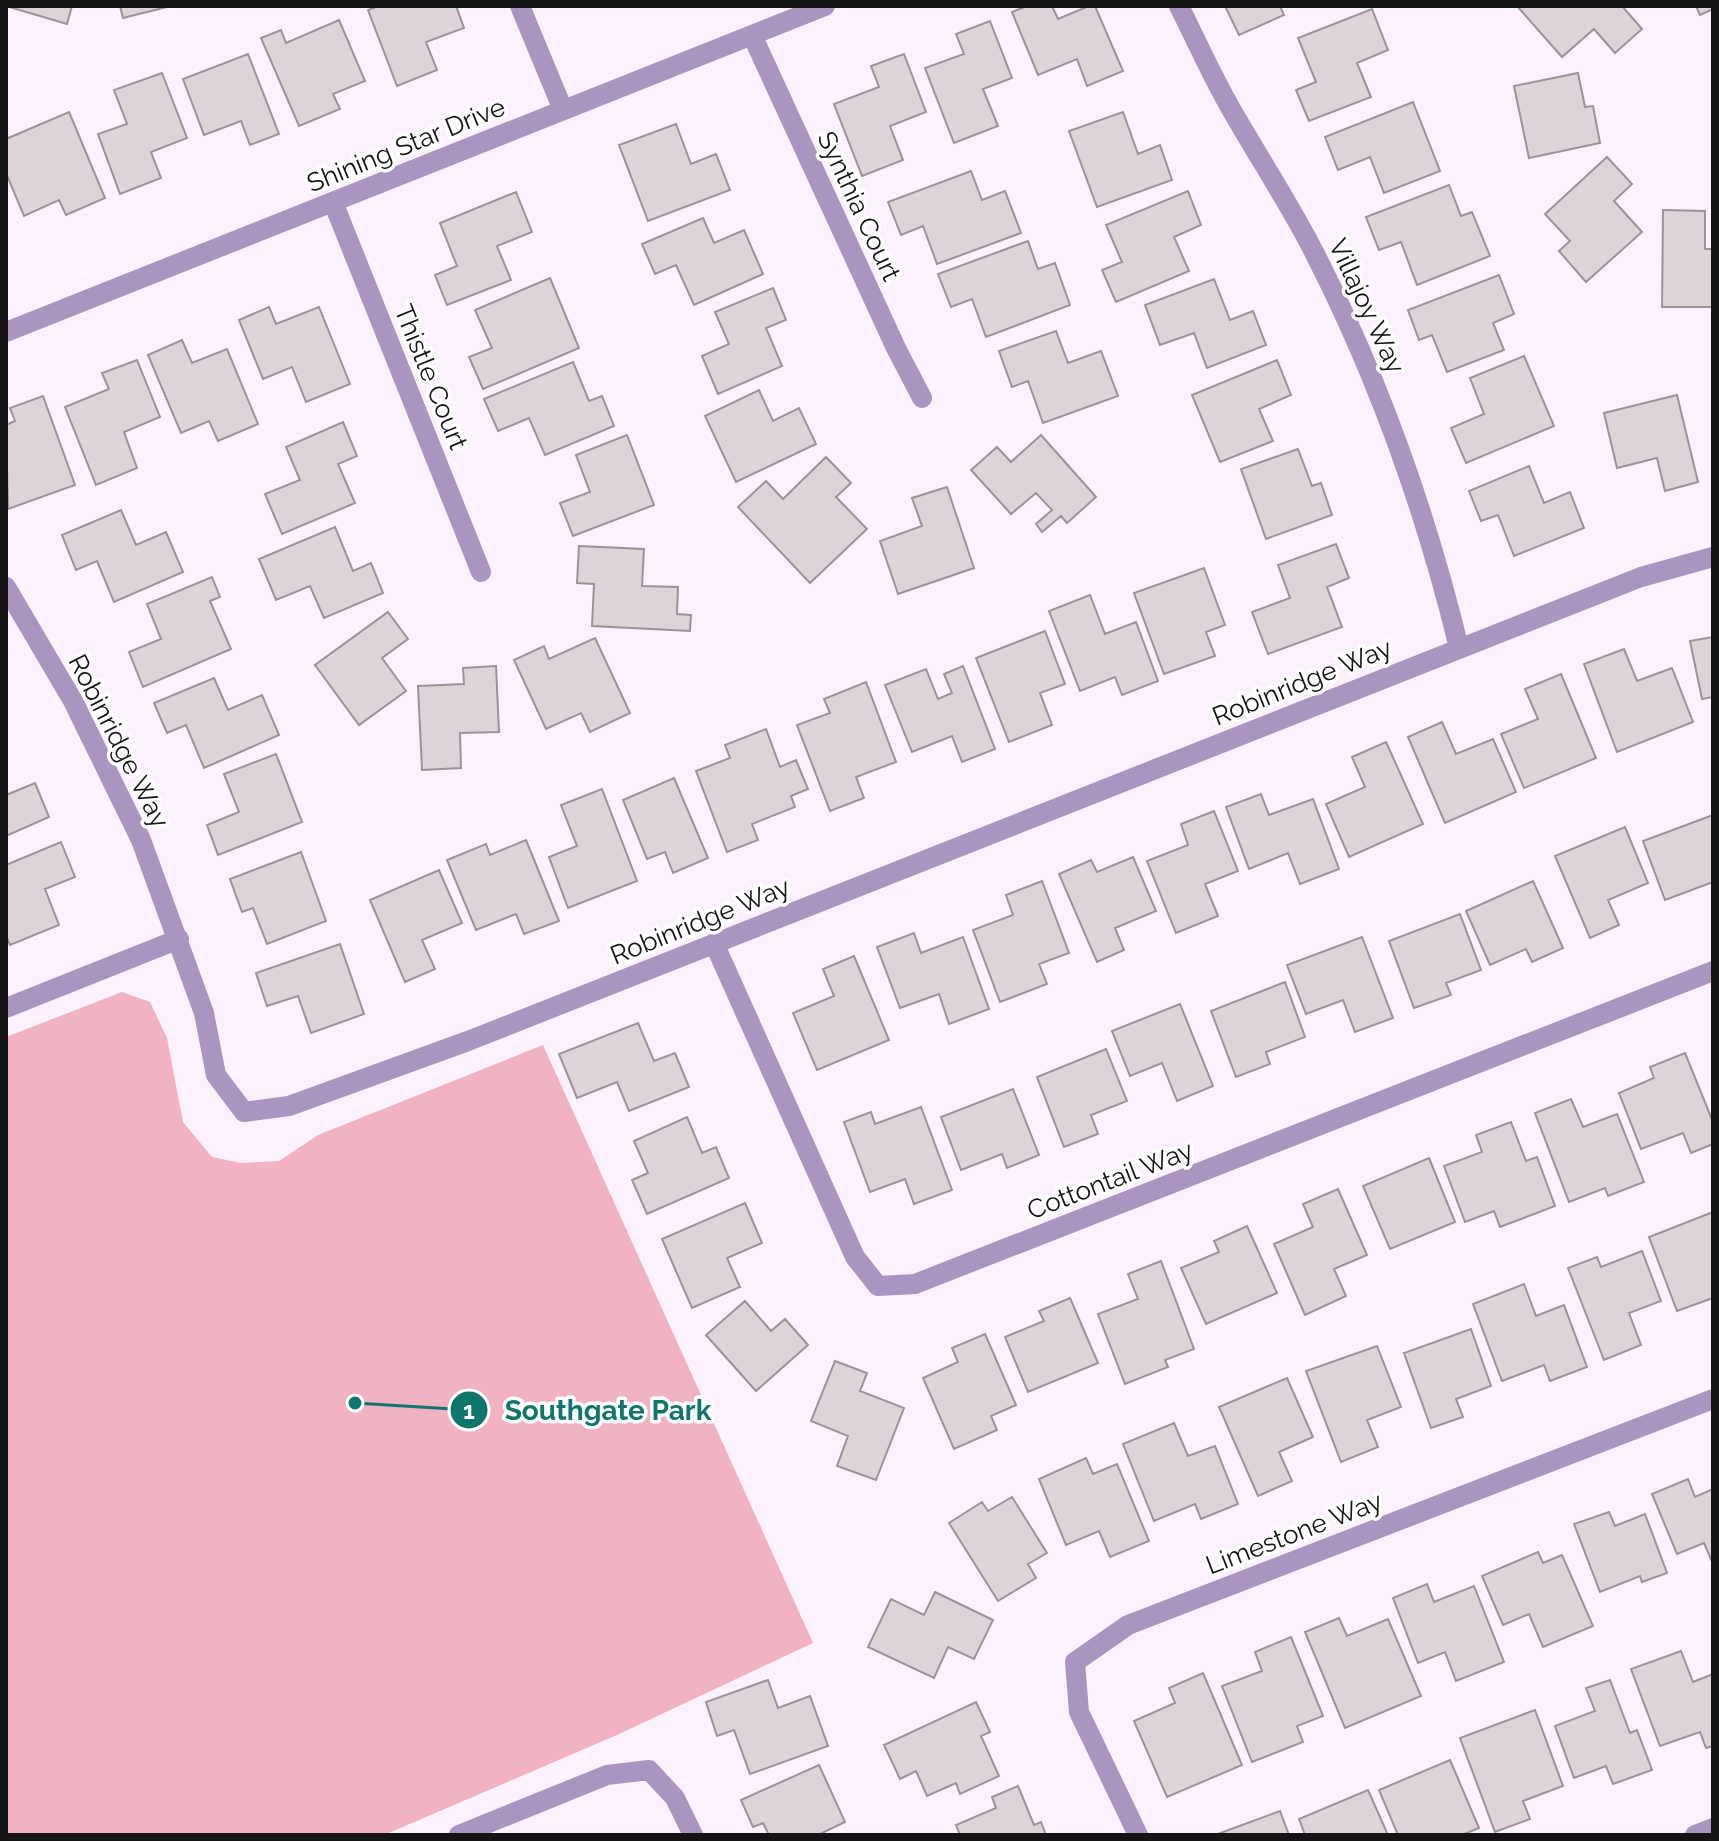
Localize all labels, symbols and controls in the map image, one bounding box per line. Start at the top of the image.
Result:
street label: Shining Star Drive [303,92,509,198]
street label: Synthia Court [811,127,907,286]
street label: Villajoy Way [1323,234,1411,378]
street label: Thistle Court [388,300,474,454]
street label: Robinridge Way [1208,632,1396,732]
street label: Robinridge Way [62,649,176,833]
street label: Robinridge Way [606,871,794,971]
street label: Cottontail Way [1023,1135,1197,1225]
callout: Southgate Park [449,1384,727,1436]
text: Southgate Park [505,1394,712,1427]
text: 1 [463,1396,475,1425]
street label: Limestone Way [1202,1486,1386,1580]

